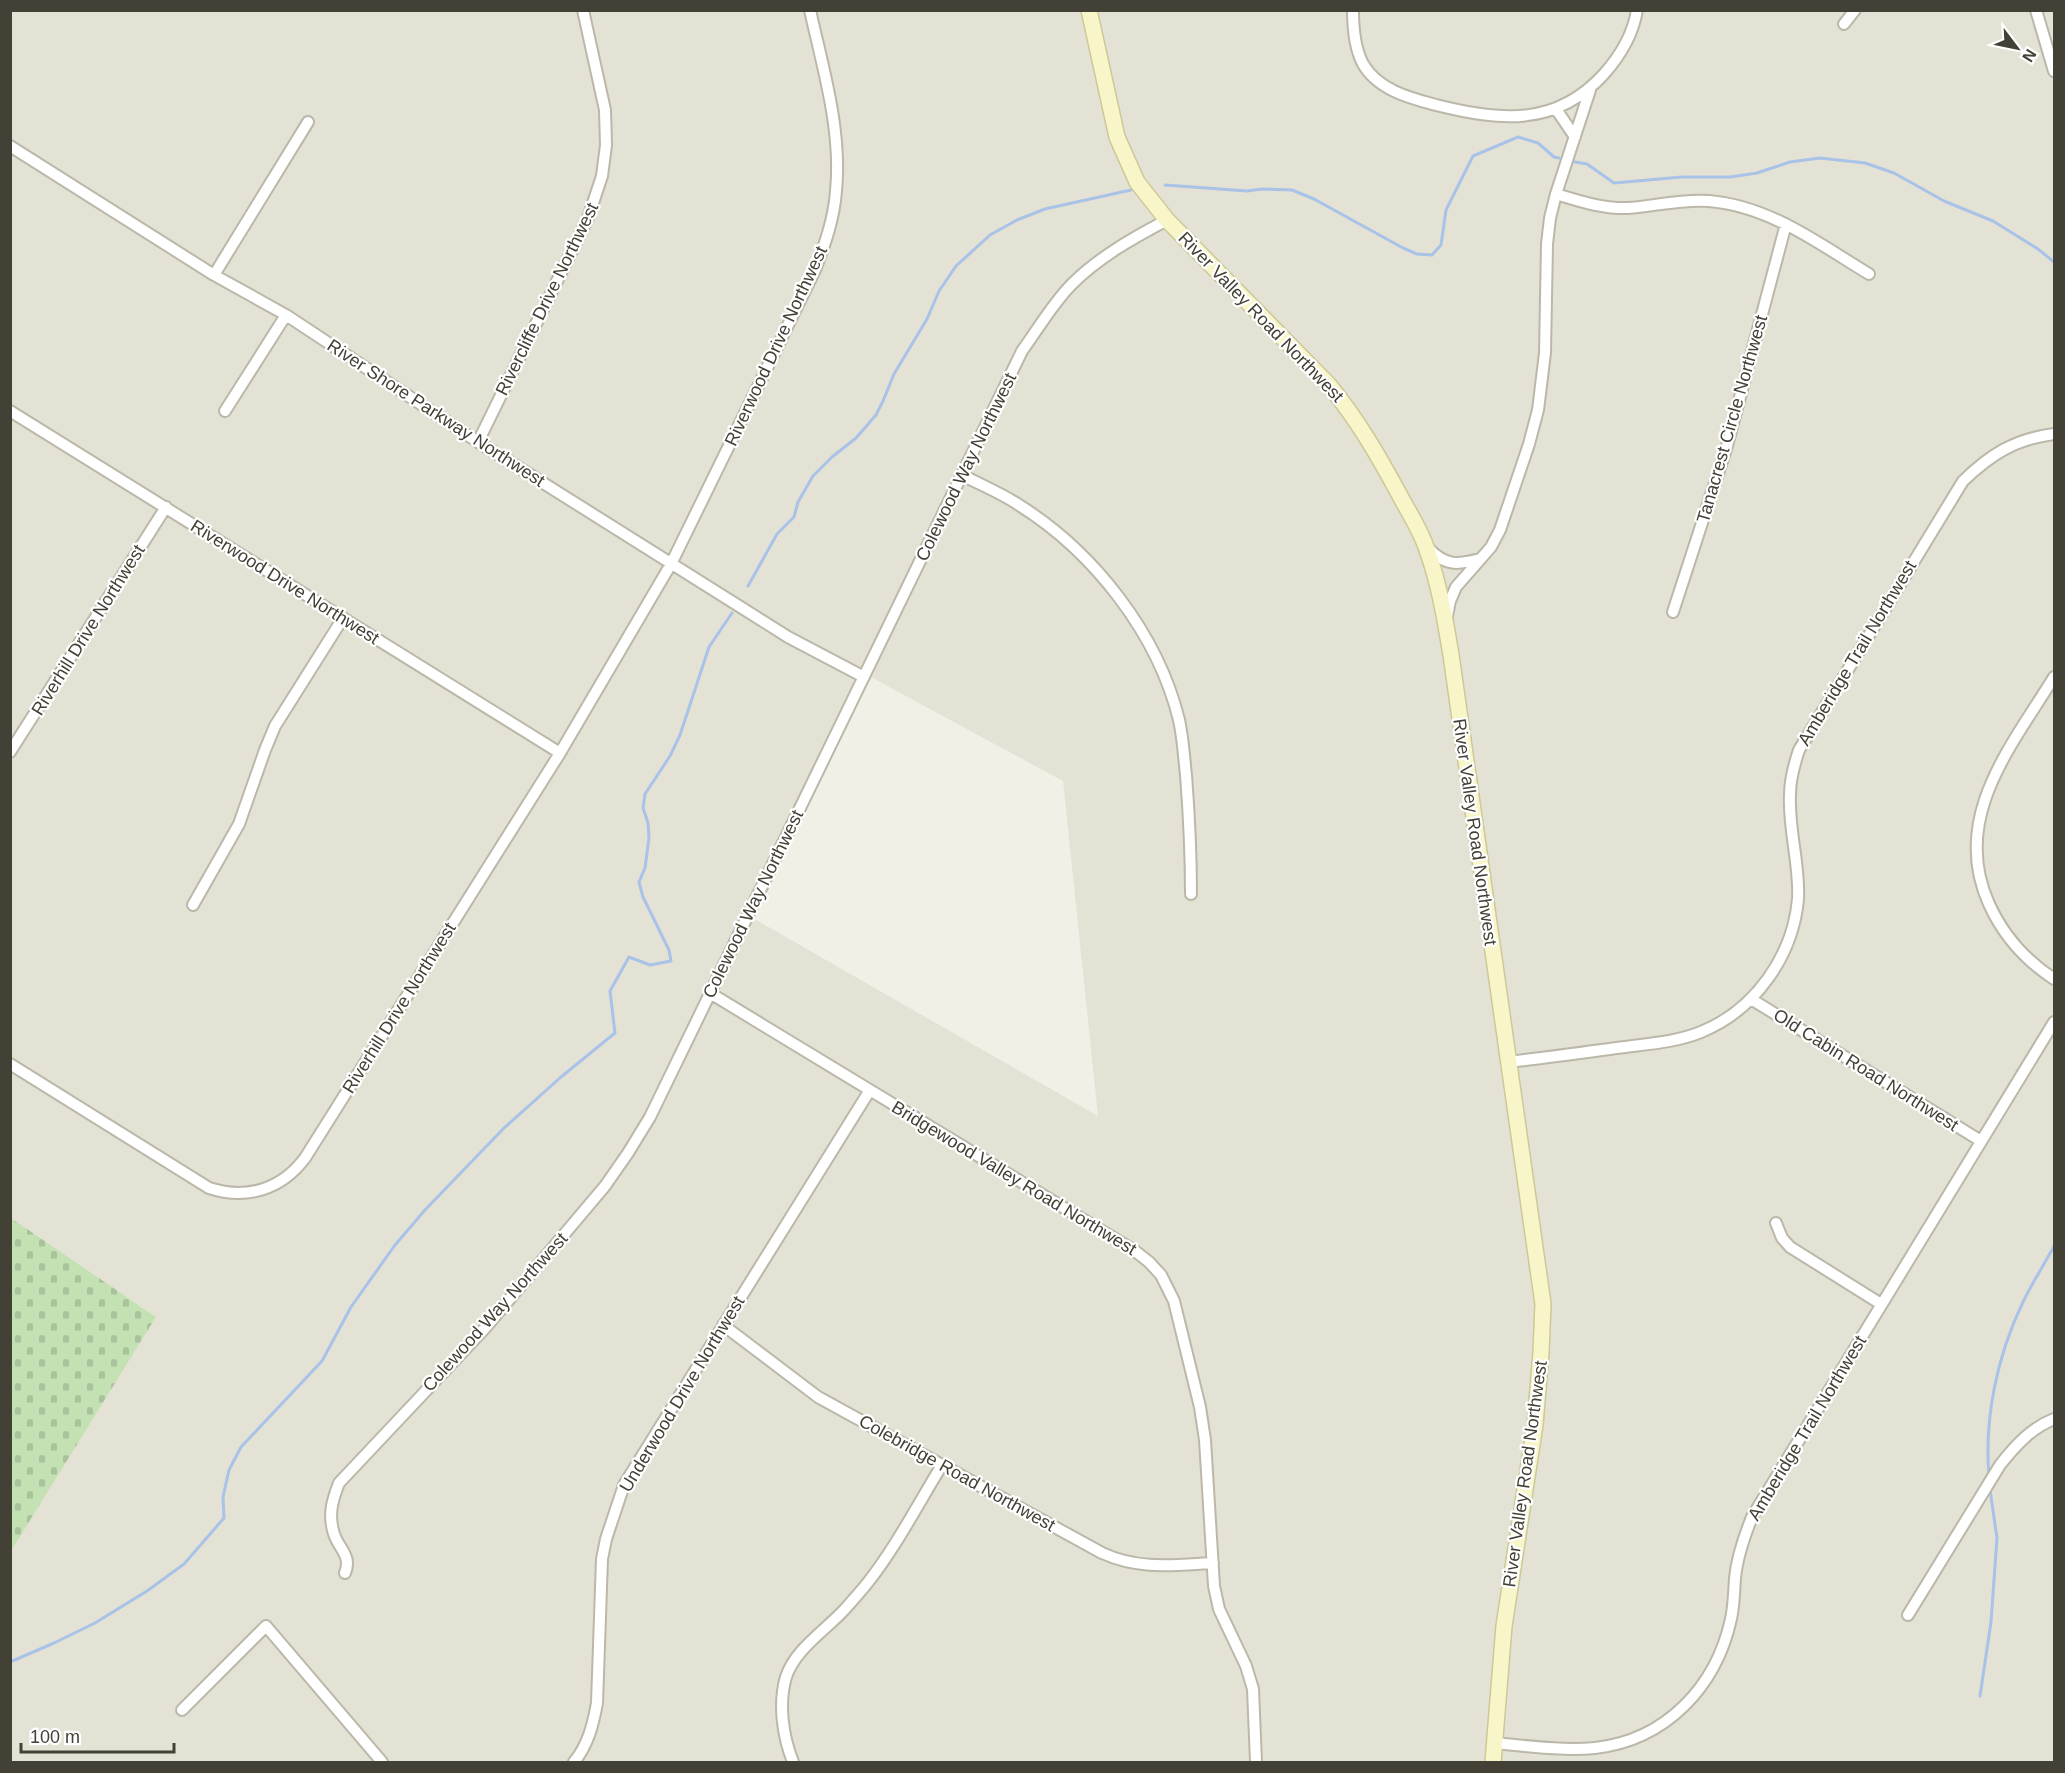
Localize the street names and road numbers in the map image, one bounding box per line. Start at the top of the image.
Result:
street label: Rivercliffe Drive Northwest [492,199,602,399]
street label: River Valley Road Northwest [1174,228,1348,406]
street label: Riverwood Drive Northwest [721,243,831,449]
street label: Tanacrest Circle Northwest [1693,313,1771,525]
street label: River Shore Parkway Northwest [324,335,548,491]
street label: Colewood Way Northwest [912,370,1020,564]
street label: Riverwood Drive Northwest [187,516,383,648]
street label: Riverhill Drive Northwest [27,541,149,719]
street label: Amberidge Trail Northwest [1794,557,1920,749]
street label: River Valley Road Northwest [1449,717,1501,947]
street label: Colewood Way Northwest [699,807,807,1001]
street label: Riverhill Drive Northwest [338,919,460,1097]
street label: Old Cabin Road Northwest [1770,1005,1962,1135]
street label: Bridgewood Valley Road Northwest [888,1097,1140,1259]
street label: Colewood Way Northwest [419,1229,571,1395]
street label: Underwood Drive Northwest [615,1292,749,1496]
street label: Amberidge Trail Northwest [1744,1332,1870,1524]
street label: River Valley Road Northwest [1499,1359,1551,1589]
street label: Colebridge Road Northwest [855,1411,1059,1535]

